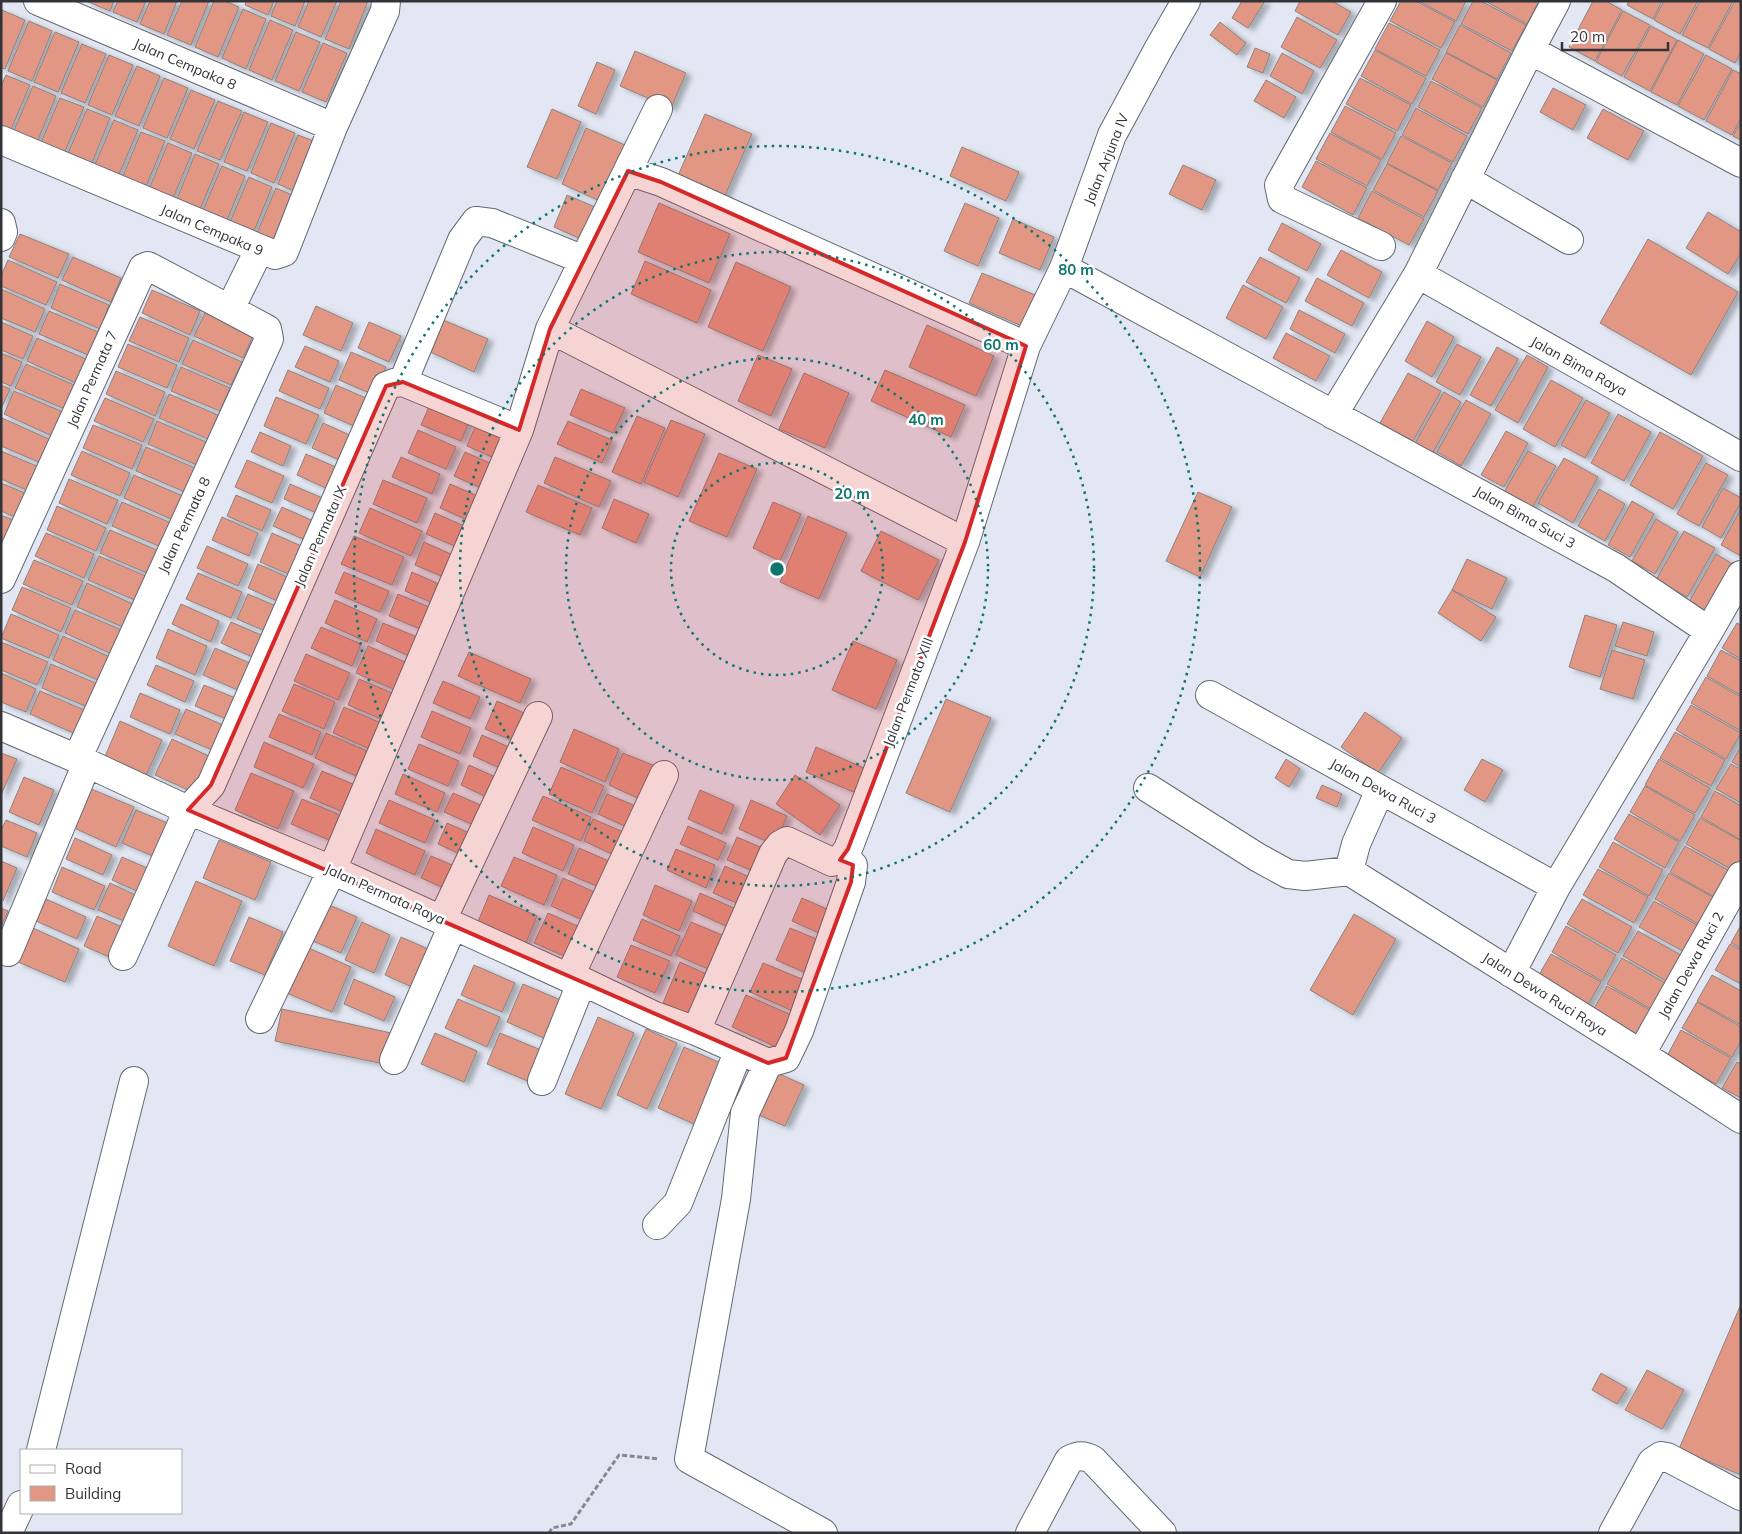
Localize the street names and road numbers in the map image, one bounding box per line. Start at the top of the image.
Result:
street label: Jalan Cempaka 8 [131,34,239,94]
street label: Jalan Arjuna IV [1079,110,1133,207]
street label: Jalan Cempaka 9 [158,200,266,260]
street label: Jalan Permata 7 [63,328,121,430]
street label: Jalan Bima Raya [1528,332,1630,400]
street label: Jalan Permata 8 [154,474,214,576]
street label: Jalan Bima Suci 3 [1471,482,1579,552]
street label: Jalan Permata IX [290,483,350,589]
street label: Jalan Permata XIII [879,635,937,749]
street label: Jalan Dewa Ruci 3 [1327,754,1439,828]
street label: Jalan Permata Raya [322,859,448,929]
street label: Jalan Dewa Ruci 2 [1654,909,1728,1021]
street label: Jalan Dewa Ruci Raya [1479,948,1611,1040]

